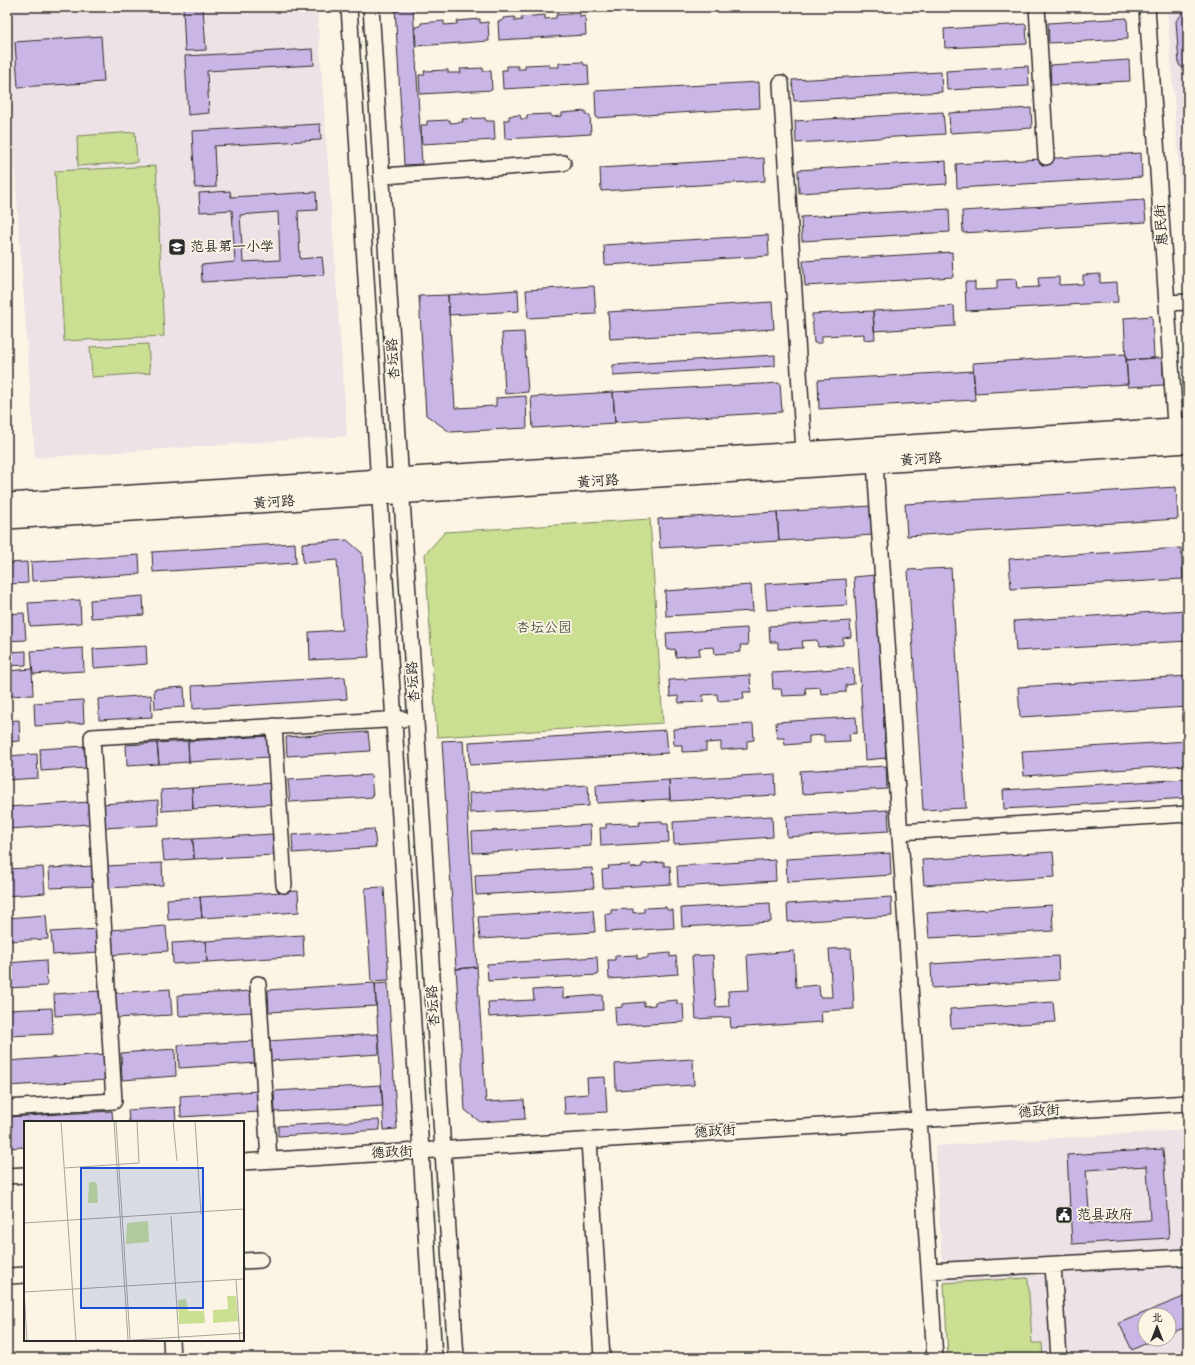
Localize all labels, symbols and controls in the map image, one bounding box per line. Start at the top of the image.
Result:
street label: 惠民街 [1150,203,1174,247]
school or university icon: 范县第一小学 [167,237,187,257]
place label: 范县第一小学 [190,237,274,258]
street label: 杏坛路 [382,337,406,381]
street label: 黄河路 [899,448,943,472]
street label: 黄河路 [576,470,620,494]
street label: 黄河路 [252,491,296,515]
park label: 杏坛公园 [516,618,572,639]
street label: 杏坛路 [402,660,426,704]
street label: 杏坛路 [422,984,446,1028]
street label: 德政街 [1017,1100,1061,1124]
street label: 德政街 [693,1120,737,1144]
inset map [24,1121,244,1341]
street label: 德政街 [370,1141,414,1165]
public building icon: 范县政府 [1054,1205,1074,1225]
place label: 范县政府 [1077,1205,1133,1226]
north arrow [1137,1307,1177,1347]
text: 北 [1152,1310,1163,1326]

